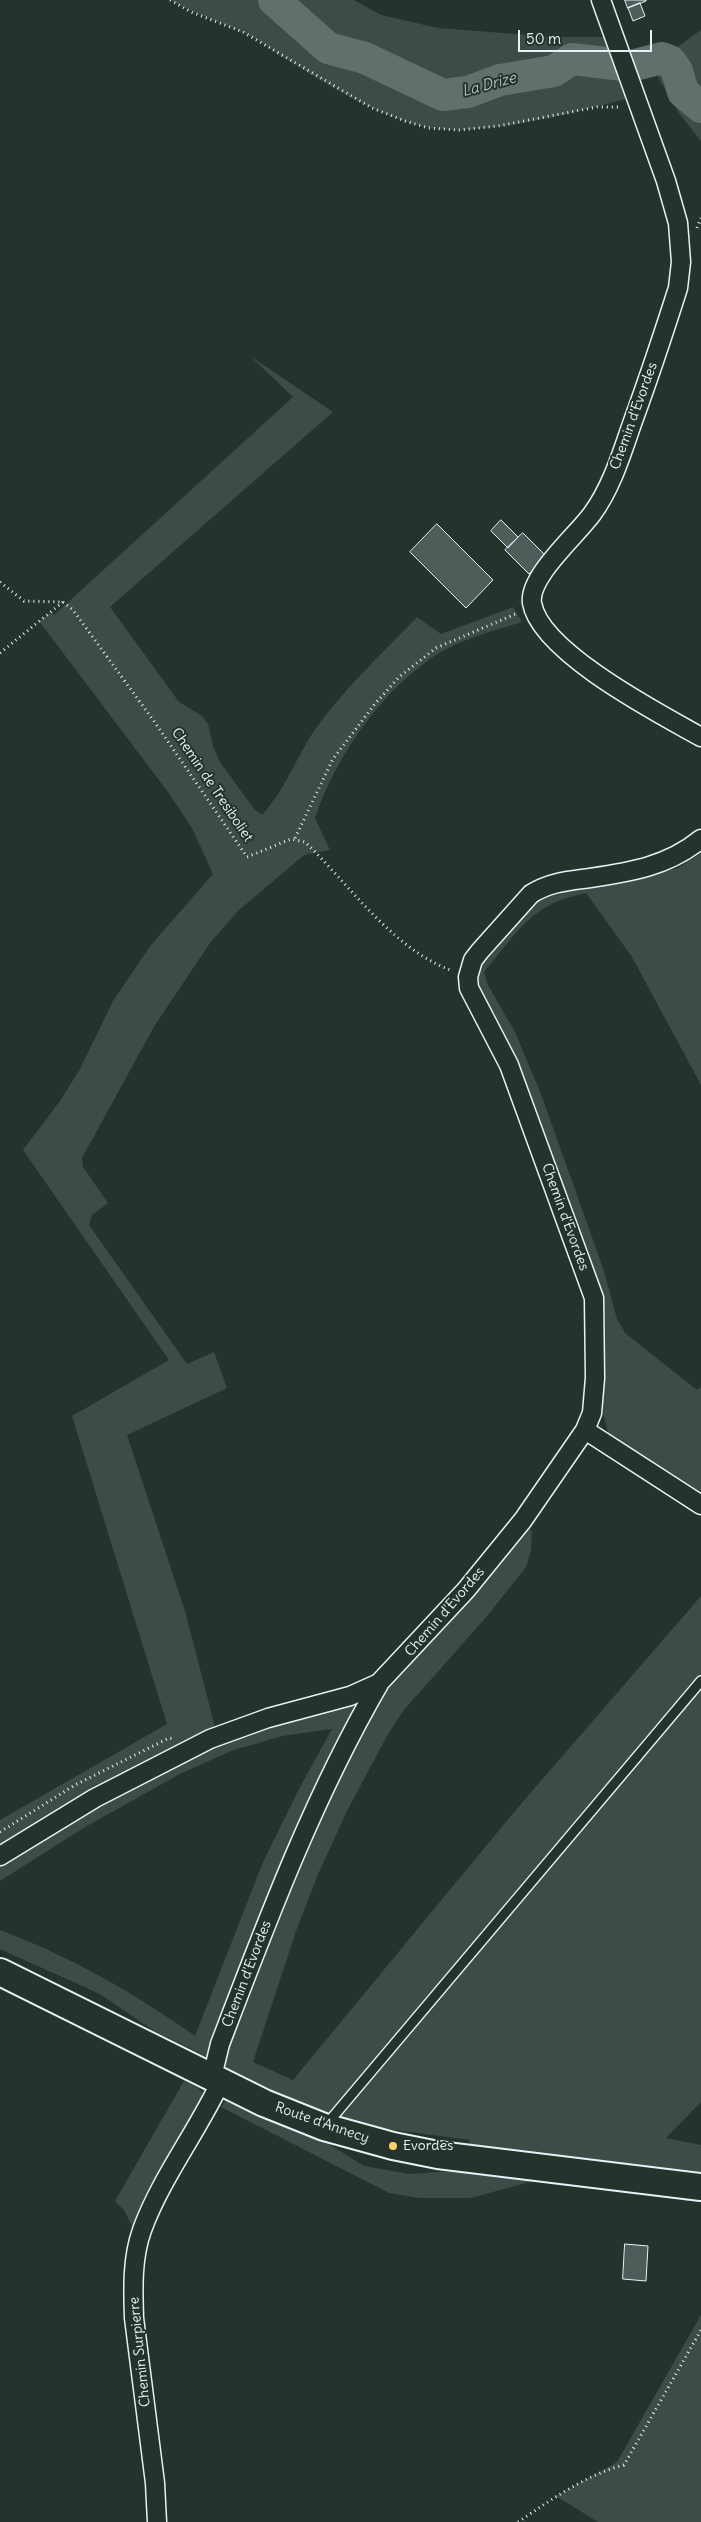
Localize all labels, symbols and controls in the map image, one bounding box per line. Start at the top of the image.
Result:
scale bar [521,20,655,52]
text: 50 m [526,29,561,48]
water label: La Drize [460,69,518,101]
street label: Chemin d'Evordes [607,360,661,472]
street label: Chemin de Tresiboliet [168,725,256,845]
street label: Chemin d'Evordes [538,1161,592,1273]
street label: Chemin d'Evordes [402,1564,488,1660]
street label: Chemin d'Evordes [219,1918,275,2030]
street label: Route d'Annecy [273,2099,371,2147]
place label: Evordes [403,2138,453,2154]
marker: Evordes [387,2140,399,2152]
street label: Chemin Surpierre [126,2296,154,2408]

